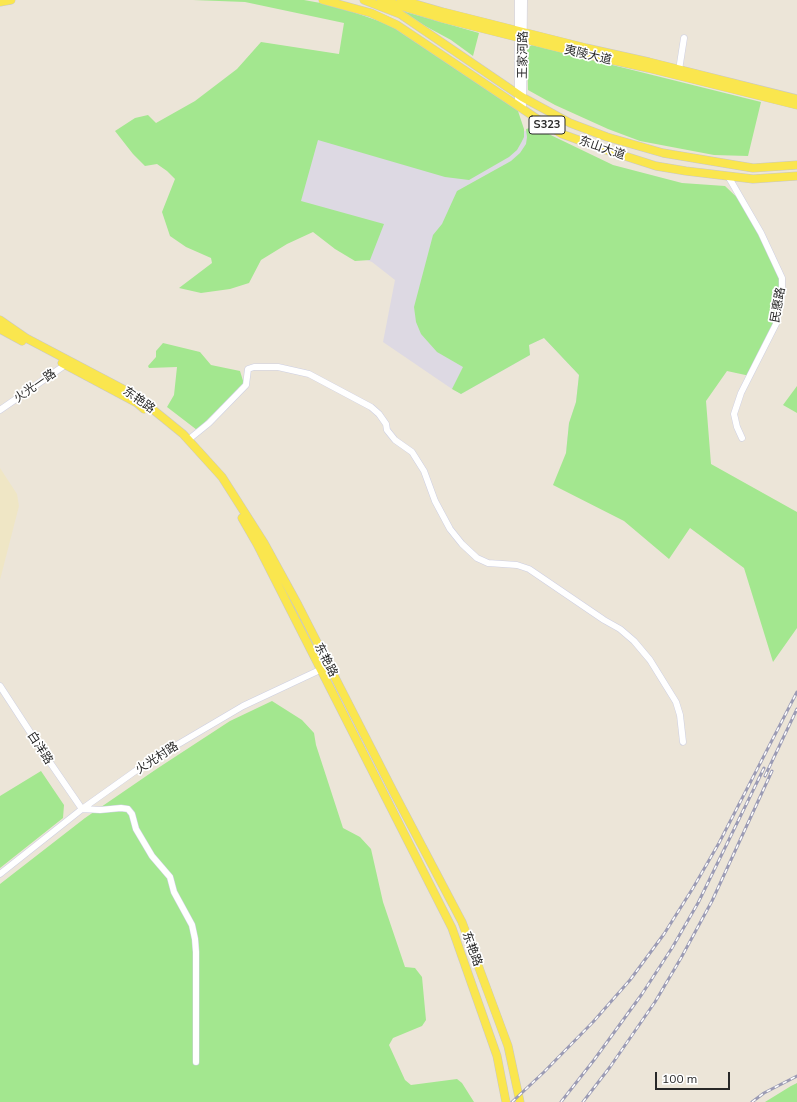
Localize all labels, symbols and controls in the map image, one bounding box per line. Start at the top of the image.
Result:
street label: 王家河路 [515,31,531,79]
street label: 夷陵大道 [563,43,613,67]
road number: S323 [529,116,565,134]
street label: 东山大道 [577,133,627,163]
street label: 民惠路 [768,286,788,324]
street label: 火光一路 [11,366,59,406]
street label: 东艳路 [120,384,158,416]
street label: 东艳路 [311,641,341,679]
street label: 白洋路 [24,729,56,767]
street label: 火光村路 [133,739,181,777]
street label: 东艳路 [459,930,485,968]
scale bar [657,1064,732,1090]
text: 100 m [662,1071,697,1086]

